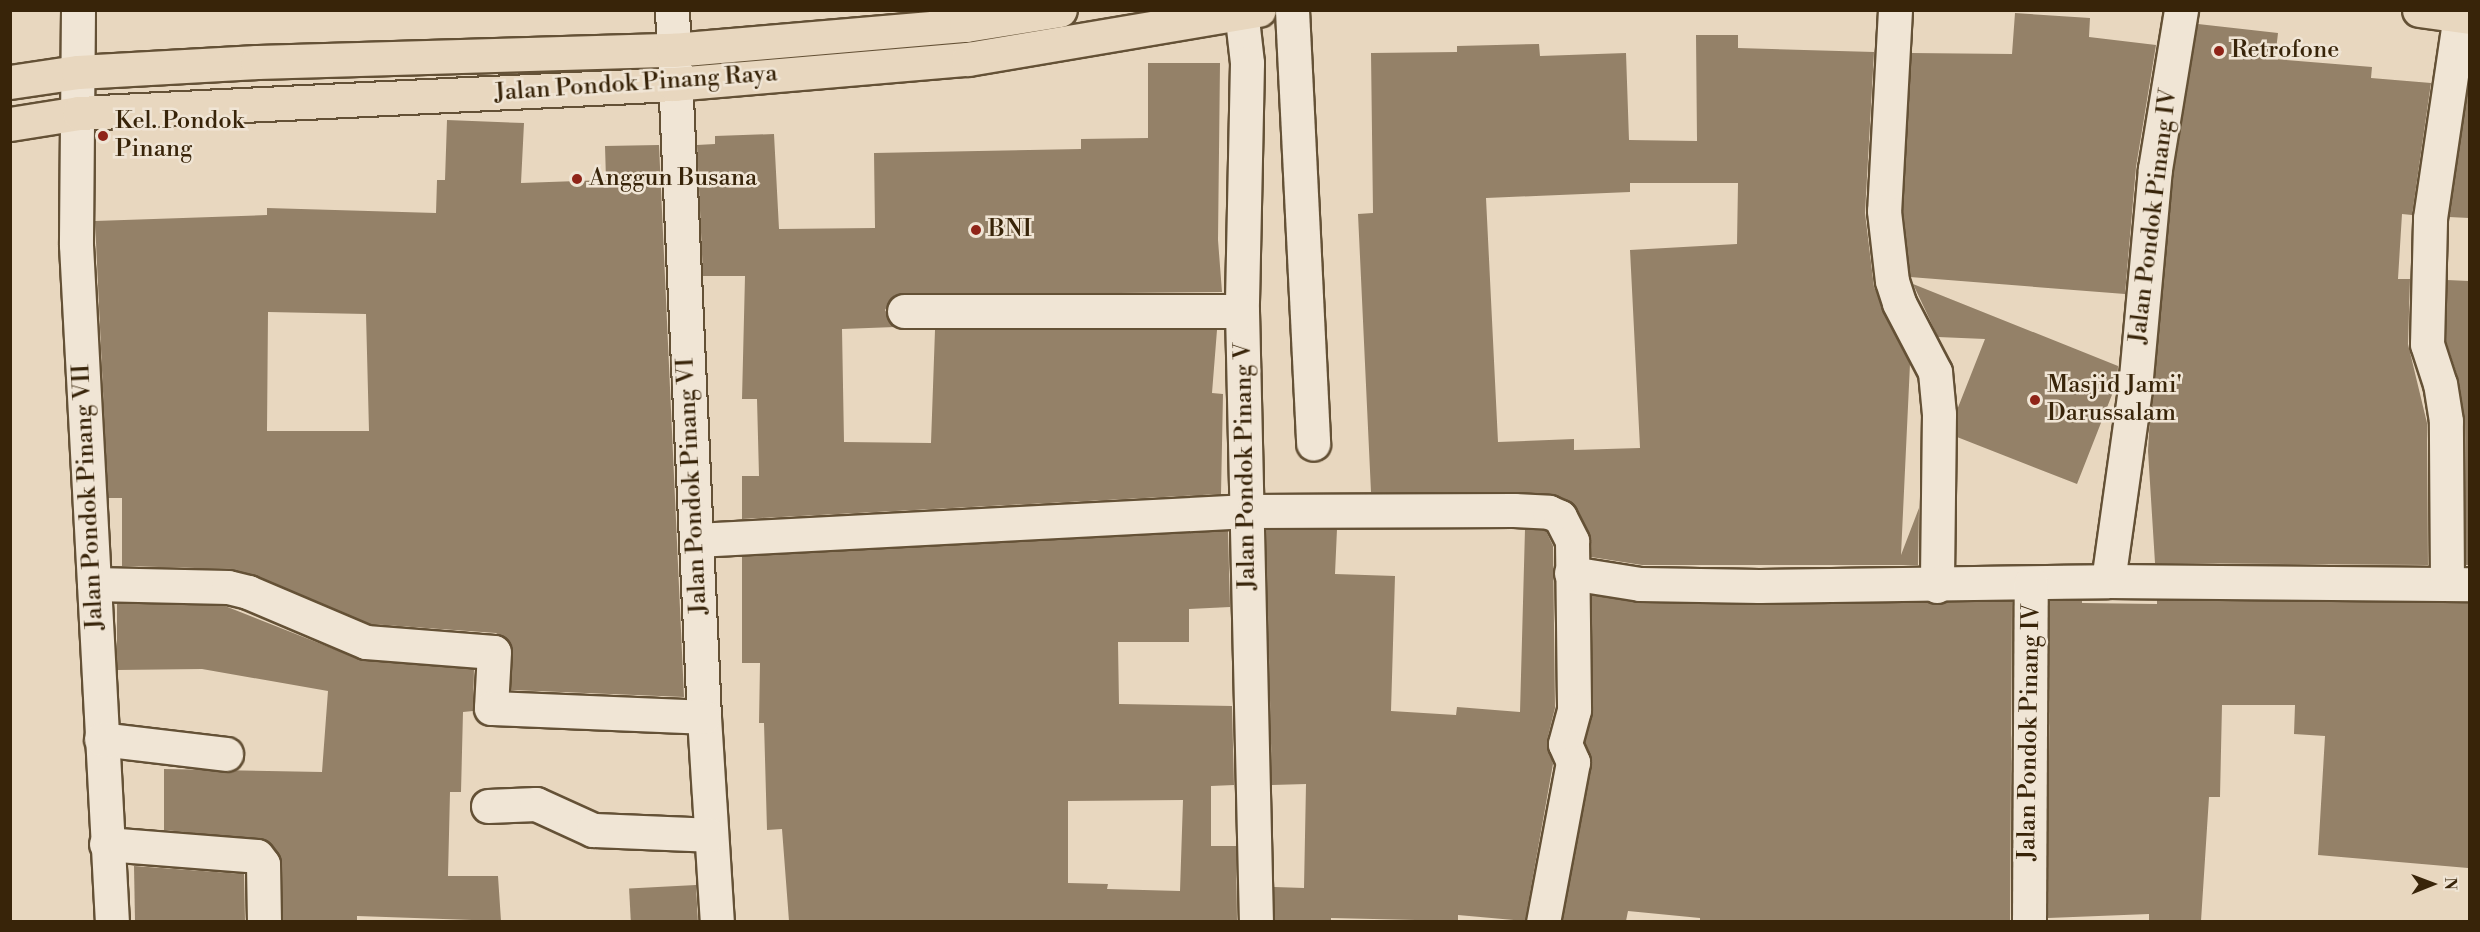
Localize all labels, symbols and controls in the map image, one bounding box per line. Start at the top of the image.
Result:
place label: Retrofone [2231,37,2339,65]
marker: Retrofone [2212,44,2226,58]
street label: Jalan Pondok Pinang Raya [494,60,778,108]
street label: Jalan Pondok Pinang IV [2124,87,2184,345]
place label: Kel. Pondok Pinang [115,108,244,164]
marker: Kel. Pondok Pinang [96,129,110,143]
place label: Anggun Busana [589,165,757,193]
marker: Anggun Busana [570,172,584,186]
place label: BNI [988,216,1032,244]
marker: BNI [969,223,983,237]
street label: Jalan Pondok Pinang V [1229,342,1263,590]
street label: Jalan Pondok Pinang VI [672,357,714,615]
street label: Jalan Pondok Pinang VII [68,364,110,630]
place label: Masjid Jami' Darussalam [2047,372,2182,428]
marker: Masjid Jami' Darussalam [2028,393,2042,407]
street label: Jalan Pondok Pinang IV [2013,603,2047,861]
north arrow [2402,854,2462,914]
text: N [2440,877,2460,890]

